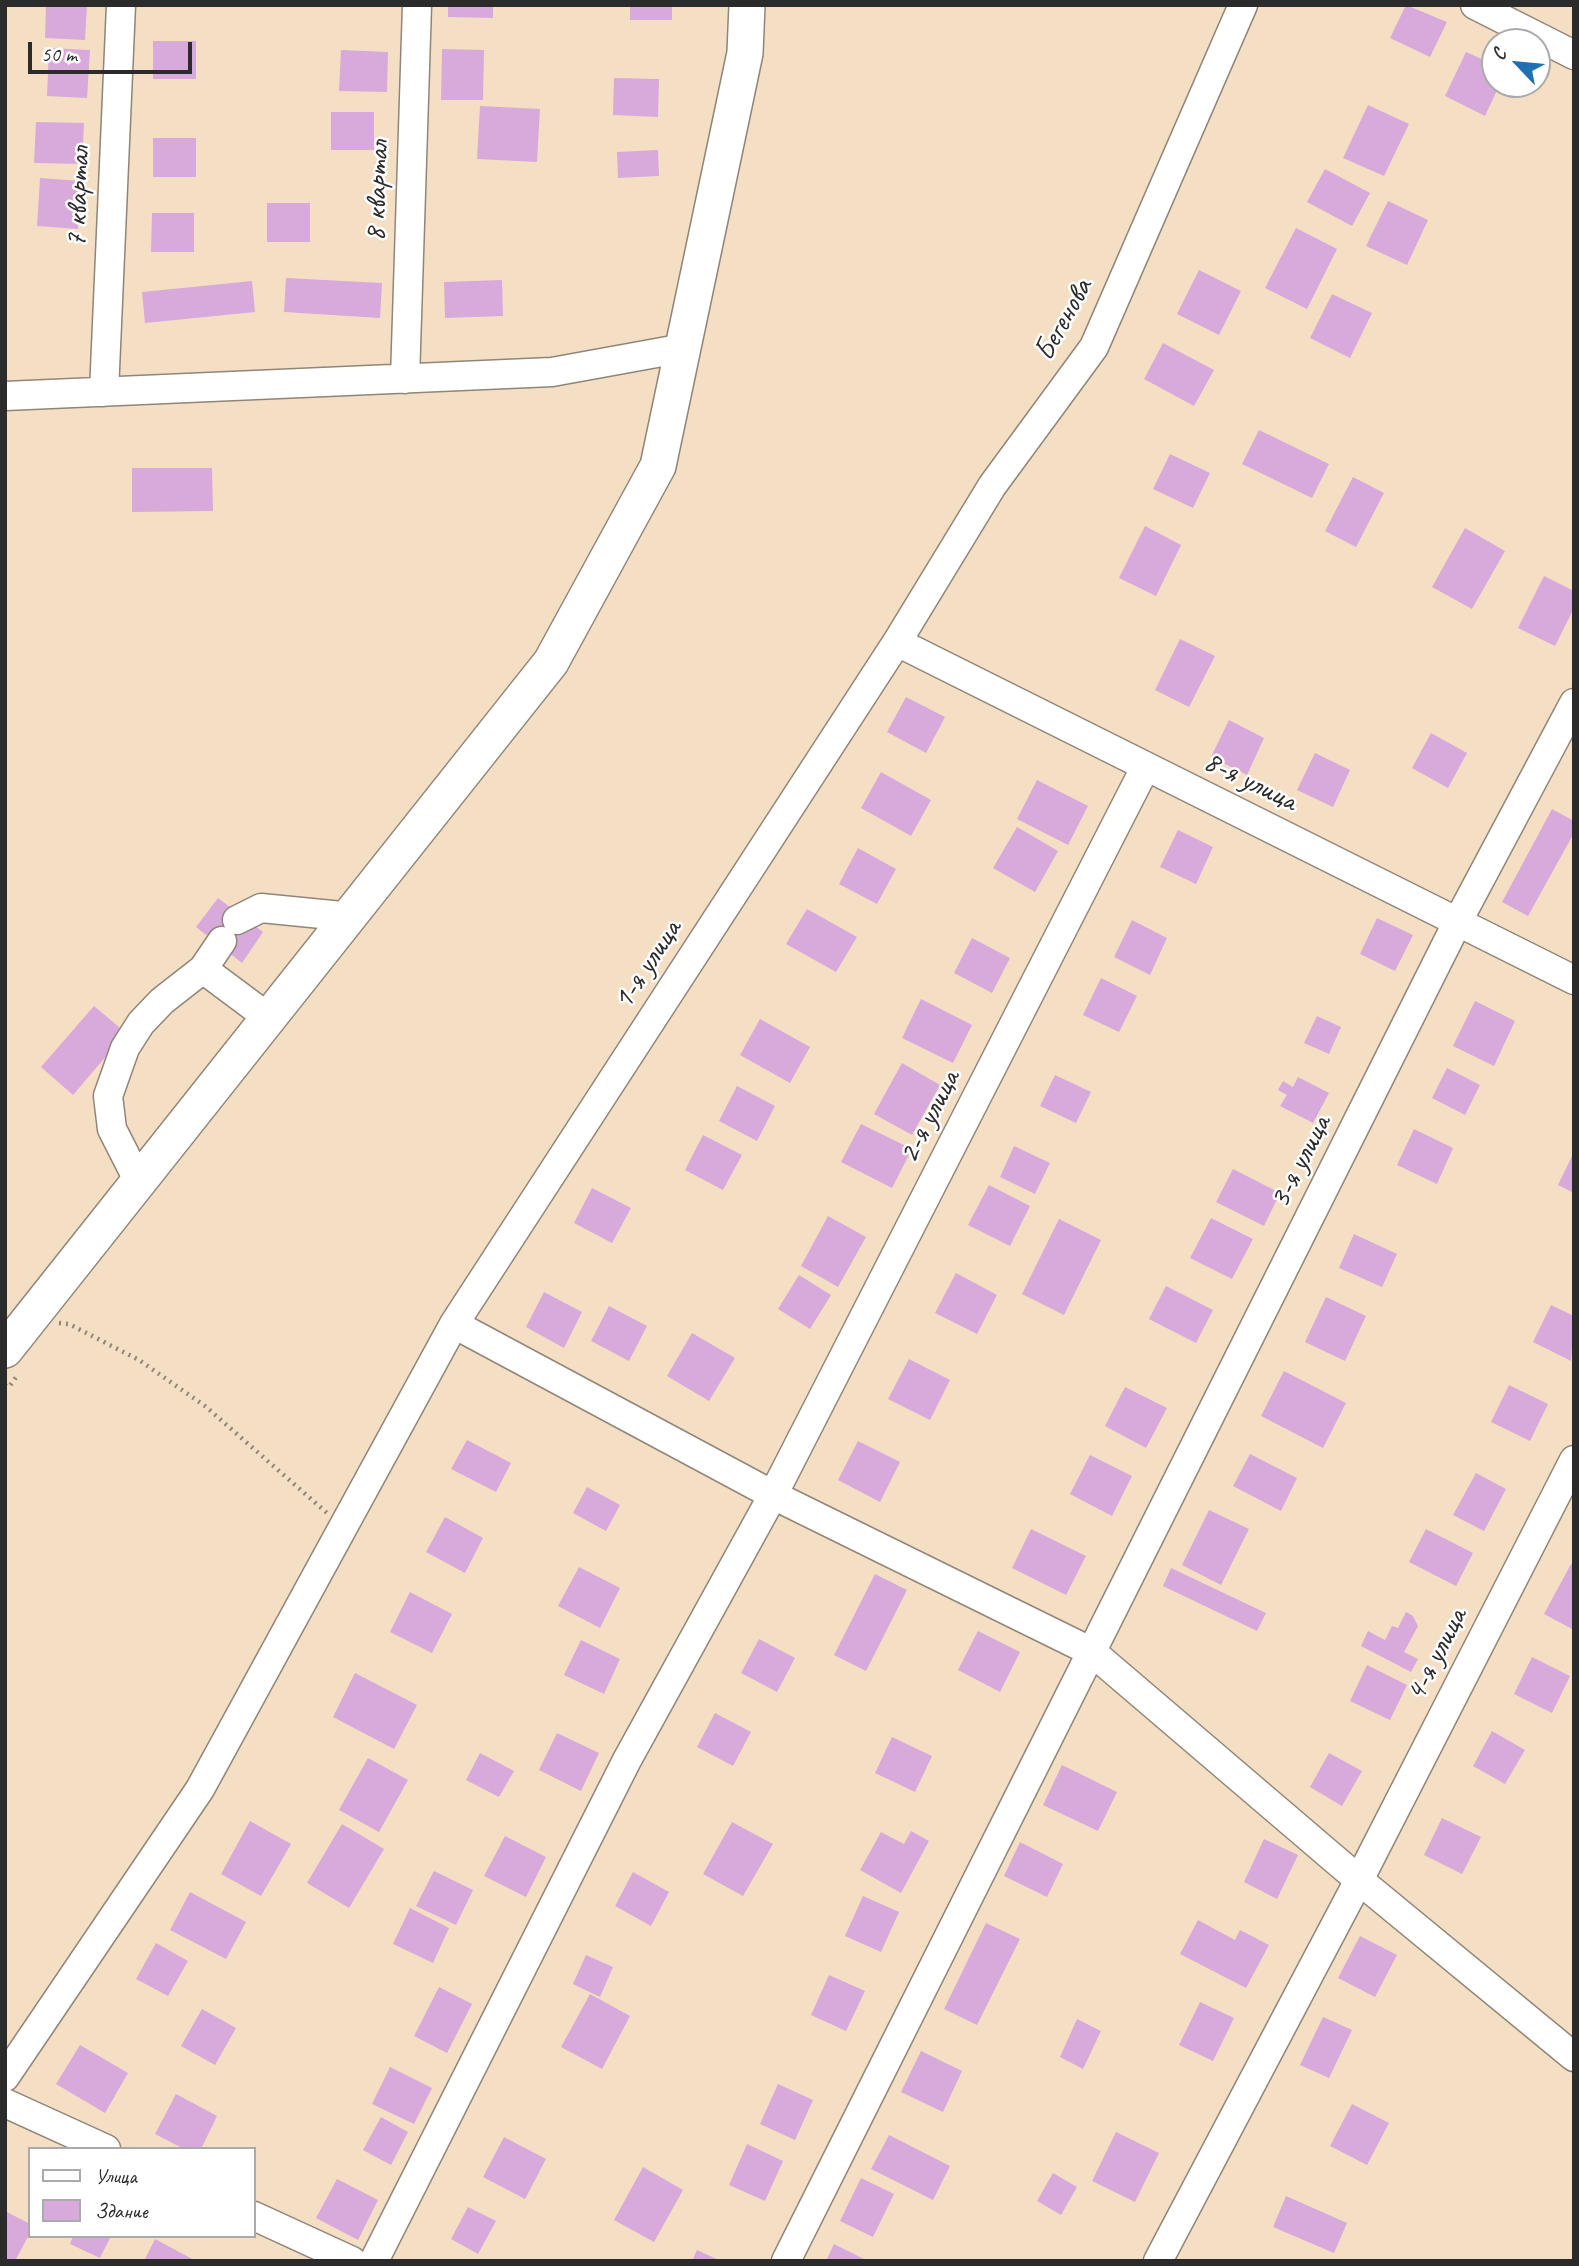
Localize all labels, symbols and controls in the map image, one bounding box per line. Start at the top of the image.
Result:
scale bar [32,28,196,72]
north arrow [1481,28,1551,98]
text: 50 m [41,41,77,67]
text: С [1486,45,1512,64]
street label: 8 квартал [358,140,398,242]
street label: 7 квартал [59,146,99,248]
street label: Бегенова [1027,273,1101,367]
street label: 8-я улица [1198,744,1302,820]
street label: 1-я улица [606,914,690,1016]
street label: 2-я улица [891,1065,969,1169]
street label: 3-я улица [1262,1110,1340,1214]
street label: 4-я улица [1398,1603,1476,1707]
legend [28,2147,256,2238]
text: Улица [95,2163,137,2189]
text: Здание [95,2198,148,2224]

